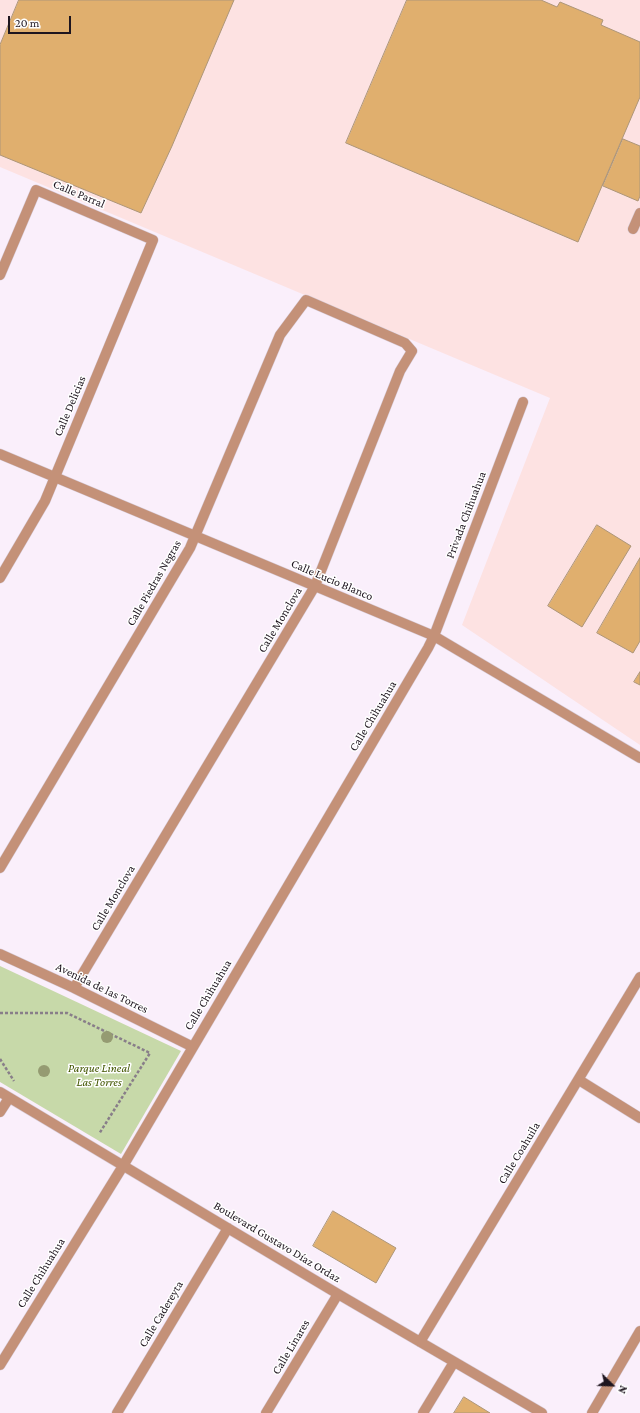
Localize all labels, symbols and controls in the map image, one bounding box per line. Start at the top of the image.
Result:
scale bar [10,8,73,34]
text: 20 m [15,16,39,30]
street label: Calle Parral [51,177,107,211]
street label: Calle Delicias [51,374,89,438]
street label: Privada Chihuahua [443,470,489,560]
street label: Calle Piedras Negras [124,537,184,629]
street label: Calle Lucio Blanco [289,556,375,604]
street label: Calle Monclova [255,585,305,655]
street label: Calle Chihuahua [346,678,400,754]
street label: Calle Monclova [88,863,138,933]
street label: Calle Chihuahua [181,957,235,1033]
street label: Avenida de las Torres [54,959,150,1017]
park label: Parque Lineal Las Torres [68,1061,130,1089]
street label: Calle Coahuila [495,1119,543,1187]
street label: Boulevard Gustavo Díaz Ordaz [211,1198,343,1286]
street label: Calle Chihuahua [14,1235,68,1311]
street label: Calle Cadereyta [136,1278,186,1350]
street label: Calle Linares [269,1317,313,1377]
north arrow [592,1365,632,1405]
text: N [616,1384,630,1395]

